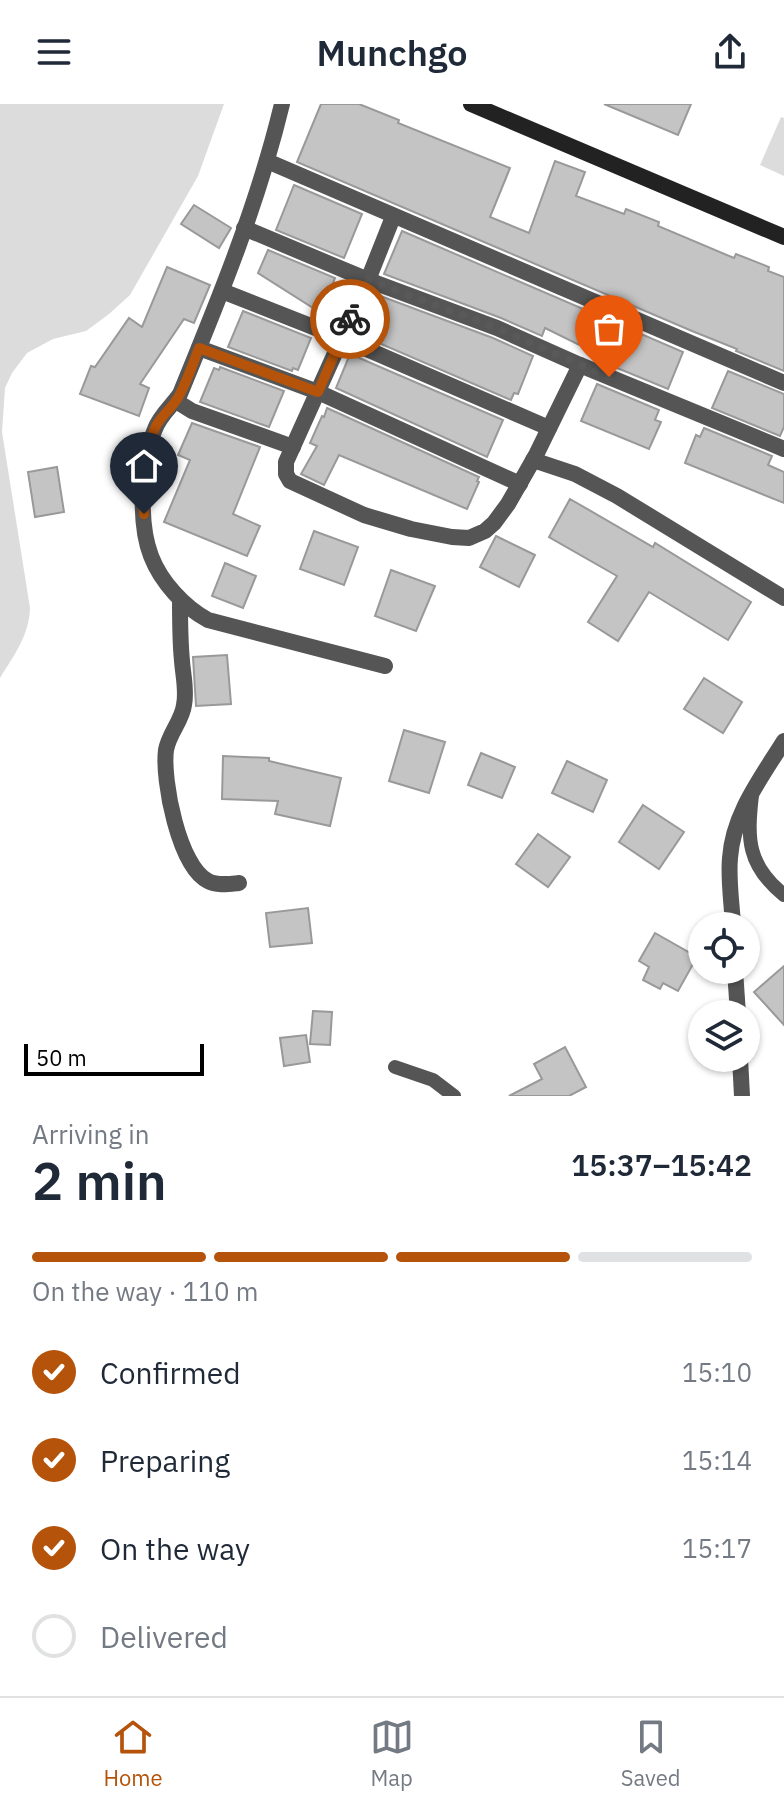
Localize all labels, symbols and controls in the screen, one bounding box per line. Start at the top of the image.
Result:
text: Munchgo [316,29,468,76]
icon: menu [32,30,76,74]
icon: share [708,30,752,74]
courier [310,279,390,359]
pin [575,295,643,377]
icon: bike [328,297,372,341]
icon: bag [587,307,631,351]
pin [110,432,178,514]
icon: home [122,444,166,488]
map controls [688,912,760,1072]
button: locate [688,912,760,984]
button: layers [688,1000,760,1072]
scale bar [24,1040,204,1076]
text: 50 m [36,1043,87,1072]
text: Arriving in [32,1117,149,1151]
text: 15:37–15:42 [571,1145,752,1184]
text: 2 min [32,1147,167,1214]
text: On the way · 110 m [32,1274,258,1308]
icon: check [32,1350,76,1394]
text: Confirmed [100,1353,241,1392]
text: 15:10 [682,1355,752,1389]
icon: check [32,1438,76,1482]
text: Preparing [100,1441,230,1480]
text: 15:14 [682,1443,752,1477]
icon: check [32,1526,76,1570]
text: On the way [100,1529,250,1568]
text: 15:17 [682,1531,752,1565]
text: Delivered [100,1617,228,1656]
tab: Home [103,1715,163,1792]
tab: Map [370,1715,414,1792]
tab: Saved [621,1715,680,1792]

